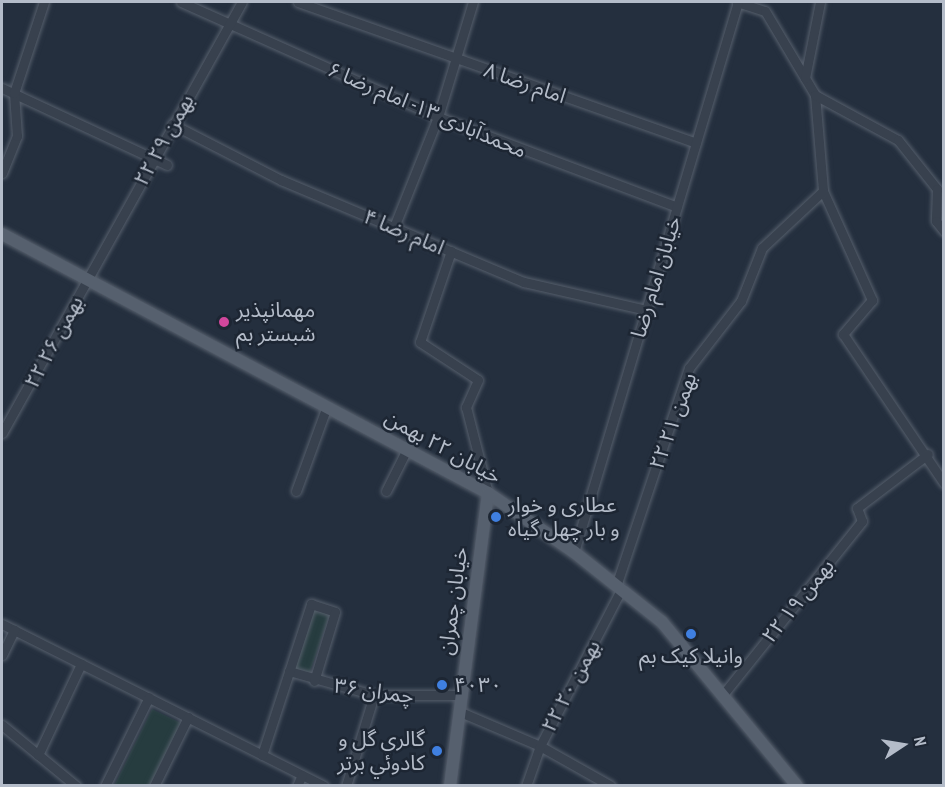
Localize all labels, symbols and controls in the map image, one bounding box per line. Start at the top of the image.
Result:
street label: محمدآبادی ۱۳- امام رضا ۶ [323,56,531,164]
street label: امام رضا ۸ [481,57,569,109]
street label: ۲۲ بهمن ۲۹ [129,90,199,190]
street label: امام رضا ۴ [360,204,448,260]
street label: خیابان امام رضا [626,213,686,341]
street label: ۲۲ بهمن ۲۶ [19,292,89,392]
place label: مهمانپذیر شبستر بم [236,297,316,347]
marker: مهمانپذیر شبستر بم [217,315,231,329]
street label: ۲۲ بهمن ۲۱ [644,369,702,473]
street label: خیابان ۲۲ بهمن [380,405,506,489]
place label: عطاری و خوار و بار چهل گیاه [508,492,620,542]
marker: عطاری و خوار و بار چهل گیاه [489,510,503,524]
street label: خیابان چمران [433,545,473,657]
street label: ۲۲ بهمن ۱۹ [757,554,839,648]
marker: وانیلا کیک بم [684,627,698,641]
street label: ۲۲ بهمن ۲۰ [536,636,606,736]
place label: وانیلا کیک بم [639,643,743,669]
place label: ۴۰۳۰ [454,672,502,698]
street label: چمران ۳۶ [333,673,415,709]
marker: ۴۰۳۰ [435,678,449,692]
north arrow [873,715,933,775]
place label: گالري گل و كادوئي برتر [337,726,425,776]
text: N [910,735,931,748]
marker: گالري گل و كادوئي برتر [430,744,444,758]

